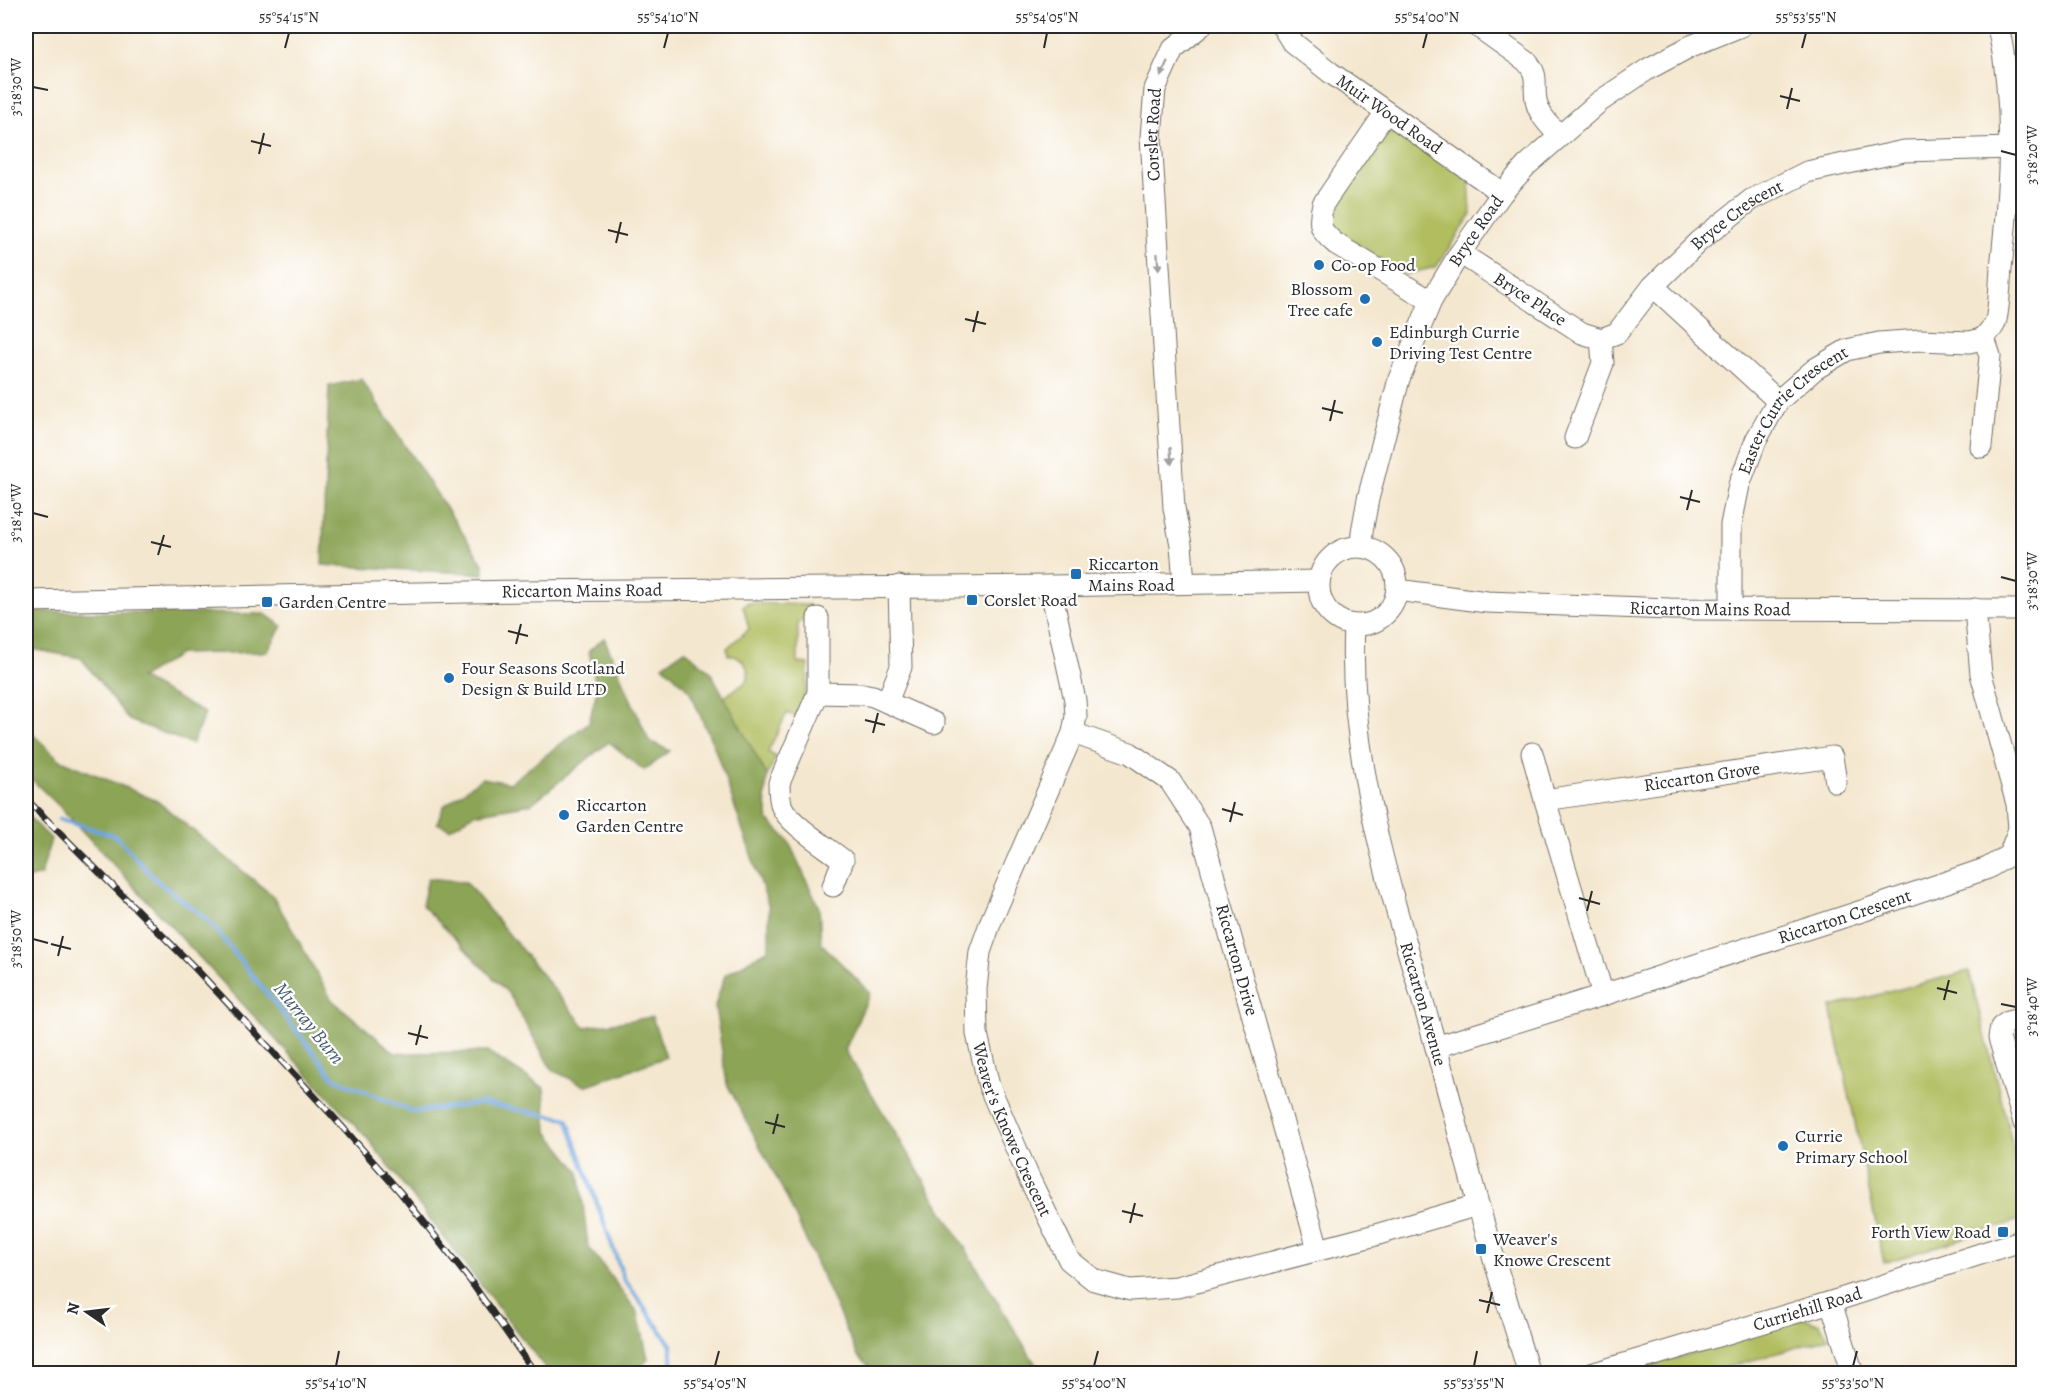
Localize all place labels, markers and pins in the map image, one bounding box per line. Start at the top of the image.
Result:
place label: Co-op Food [1331,253,1416,277]
marker: Co-op Food [1312,258,1326,272]
place label: Blossom Tree cafe [1288,277,1353,322]
marker: Blossom Tree cafe [1358,292,1372,306]
place label: Edinburgh Currie Driving Test Centre [1389,320,1532,365]
marker: Edinburgh Currie Driving Test Centre [1370,335,1384,349]
place label: Riccarton Mains Road [1088,552,1175,597]
marker: Riccarton Mains Road [1069,567,1083,581]
place label: Corslet Road [984,588,1078,612]
place label: Garden Centre [279,590,387,614]
marker: Corslet Road [965,593,979,607]
marker: Garden Centre [260,595,274,609]
place label: Four Seasons Scotland Design & Build LTD [461,656,625,701]
marker: Four Seasons Scotland Design & Build LTD [442,671,456,685]
place label: Riccarton Garden Centre [576,793,684,838]
marker: Riccarton Garden Centre [557,808,571,822]
place label: Currie Primary School [1795,1124,1908,1169]
marker: Currie Primary School [1776,1139,1790,1153]
place label: Forth View Road [1870,1220,1991,1244]
marker: Forth View Road [1996,1225,2010,1239]
place label: Weaver's Knowe Crescent [1492,1227,1611,1272]
marker: Weaver's Knowe Crescent [1474,1242,1488,1256]

